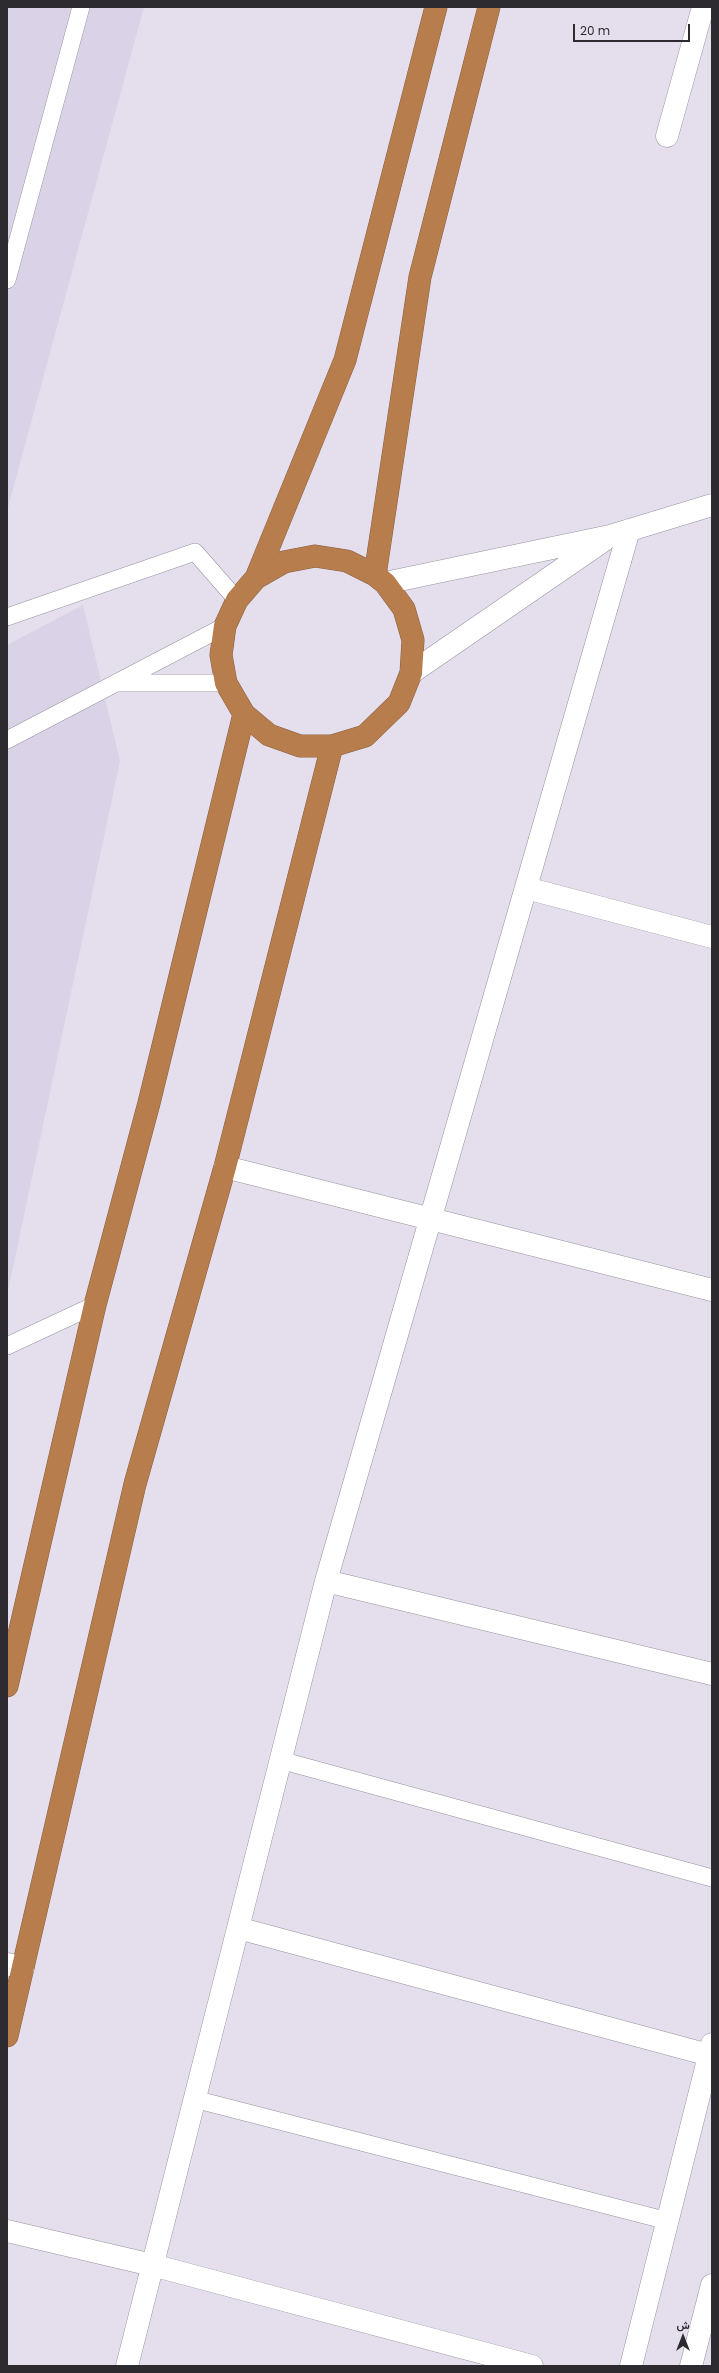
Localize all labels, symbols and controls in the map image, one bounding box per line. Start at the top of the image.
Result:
scale bar [575,16,692,42]
text: 20 m [580,22,610,39]
north arrow [663,2317,703,2357]
text: ش [676,2317,690,2333]

